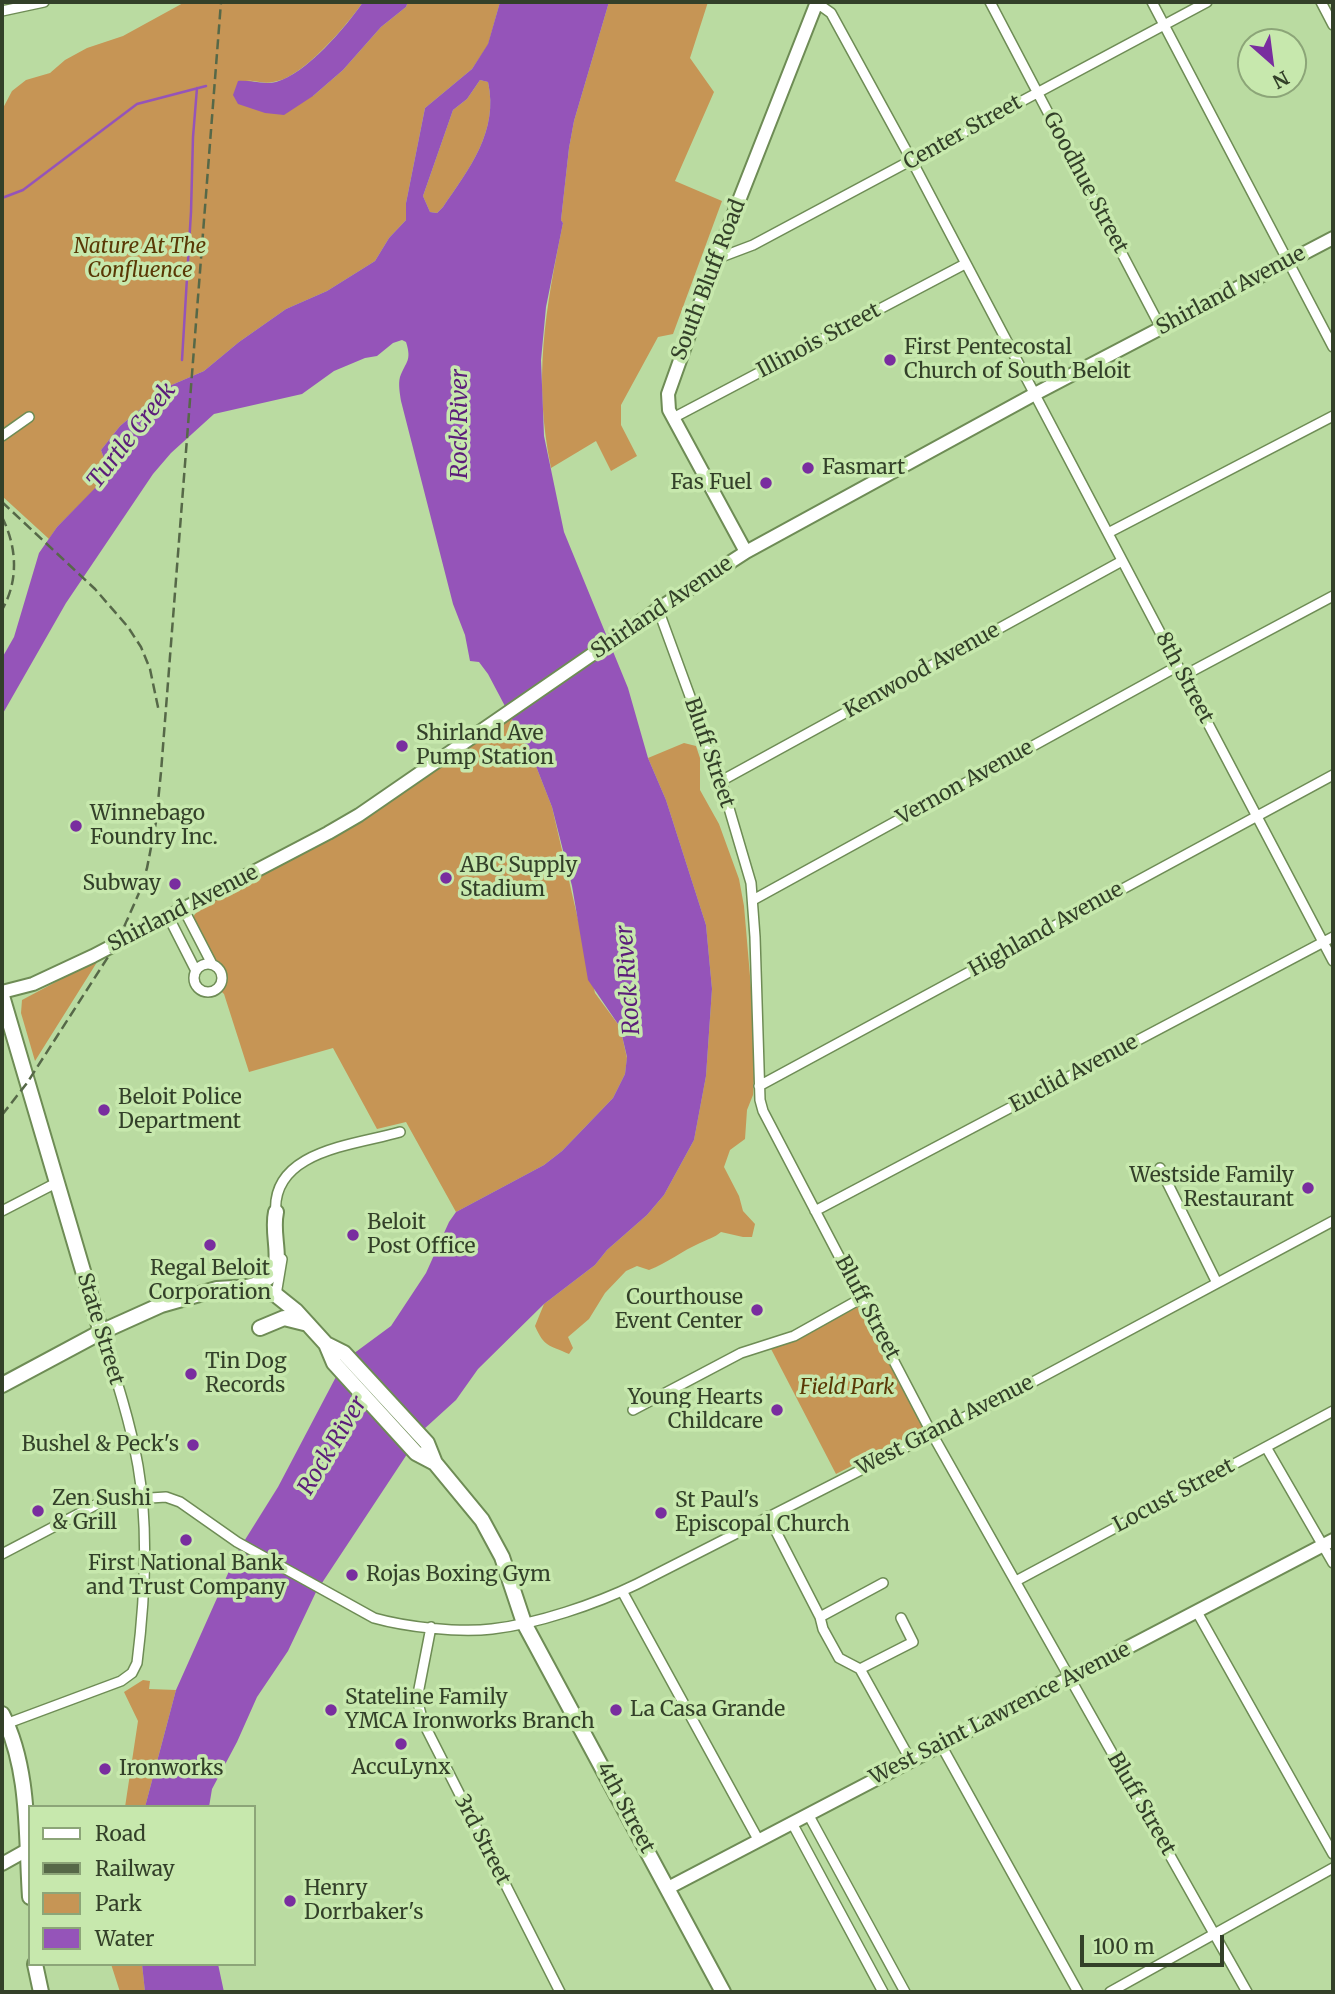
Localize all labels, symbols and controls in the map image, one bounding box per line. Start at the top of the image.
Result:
north arrow [1237,28,1307,98]
text: N [1269,66,1293,94]
street label: Center Street [900,90,1026,176]
street label: Goodhue Street [1037,108,1133,258]
street label: South Bluff Road [667,196,751,364]
park label: Nature At The Confluence [74,234,206,284]
street label: Shirland Avenue [1152,241,1310,341]
street label: Illinois Street [753,298,885,384]
place label: First Pentecostal Church of South Beloit [904,335,1131,385]
marker: First Pentecostal Church of South Beloit [882,352,898,368]
water label: Rock River [446,369,474,479]
water label: Turtle Creek [82,378,182,494]
place label: Fasmart [822,455,905,481]
marker: Fasmart [800,460,816,476]
place label: Fas Fuel [670,470,752,496]
marker: Fas Fuel [758,475,774,491]
street label: Shirland Avenue [587,551,737,665]
street label: Kenwood Avenue [840,618,1004,724]
street label: 8th Street [1150,628,1218,728]
street label: Bluff Street [678,695,740,811]
place label: Shirland Ave Pump Station [416,721,554,771]
street label: Vernon Avenue [892,735,1038,831]
marker: Shirland Ave Pump Station [394,738,410,754]
place label: Winnebago Foundry Inc. [90,801,218,851]
marker: Winnebago Foundry Inc. [68,818,84,834]
place label: ABC Supply Stadium [460,853,577,903]
street label: Shirland Avenue [104,860,262,958]
marker: ABC Supply Stadium [438,870,454,886]
place label: Subway [83,871,161,897]
marker: Subway [167,876,183,892]
street label: Highland Avenue [964,877,1128,983]
water label: Rock River [611,924,647,1036]
street label: Euclid Avenue [1006,1030,1142,1118]
place label: Beloit Police Department [118,1085,242,1135]
marker: Beloit Police Department [96,1102,112,1118]
place label: Westside Family Restaurant [1130,1163,1294,1213]
marker: Westside Family Restaurant [1300,1180,1316,1196]
place label: Beloit Post Office [367,1210,476,1260]
marker: Beloit Post Office [345,1227,361,1243]
marker: Regal Beloit Corporation [202,1237,218,1253]
street label: Bluff Street [829,1252,905,1364]
place label: Regal Beloit Corporation [149,1256,271,1306]
street label: State Street [71,1270,129,1388]
place label: Courthouse Event Center [615,1285,743,1335]
marker: Courthouse Event Center [749,1302,765,1318]
place label: Tin Dog Records [205,1349,287,1399]
marker: Tin Dog Records [183,1366,199,1382]
street label: West Grand Avenue [852,1370,1038,1482]
park label: Field Park [799,1375,895,1401]
place label: Young Hearts Childcare [628,1385,763,1435]
water label: Rock River [293,1392,373,1500]
marker: Young Hearts Childcare [769,1402,785,1418]
place label: Bushel & Peck's [22,1432,179,1458]
marker: Bushel & Peck's [185,1437,201,1453]
street label: Locust Street [1109,1454,1239,1538]
place label: Zen Sushi & Grill [52,1486,151,1536]
place label: St Paul's Episcopal Church [675,1488,850,1538]
marker: Zen Sushi & Grill [30,1503,46,1519]
marker: St Paul's Episcopal Church [653,1505,669,1521]
marker: First National Bank and Trust Company [178,1532,194,1548]
place label: First National Bank and Trust Company [86,1551,286,1601]
place label: Rojas Boxing Gym [366,1562,551,1588]
marker: Rojas Boxing Gym [344,1567,360,1583]
street label: West Saint Lawrence Avenue [866,1637,1134,1791]
place label: Stateline Family YMCA Ironworks Branch [345,1685,595,1735]
place label: La Casa Grande [630,1697,785,1723]
marker: Stateline Family YMCA Ironworks Branch [323,1702,339,1718]
marker: La Casa Grande [608,1702,624,1718]
marker: AccuLynx [393,1736,409,1752]
street label: Bluff Street [1101,1748,1181,1860]
place label: AccuLynx [351,1755,451,1781]
place label: Ironworks [119,1756,223,1782]
street label: 4th Street [590,1758,660,1858]
marker: Ironworks [97,1761,113,1777]
street label: 3rd Street [449,1791,515,1889]
legend [28,1805,256,1966]
text: Road [95,1820,146,1847]
text: Railway [95,1855,175,1882]
place label: Henry Dorrbaker's [304,1876,424,1926]
text: Park [95,1890,142,1917]
marker: Henry Dorrbaker's [282,1893,298,1909]
scale bar [1083,1920,1226,1964]
text: Water [95,1925,154,1952]
text: 100 m [1093,1933,1155,1960]

